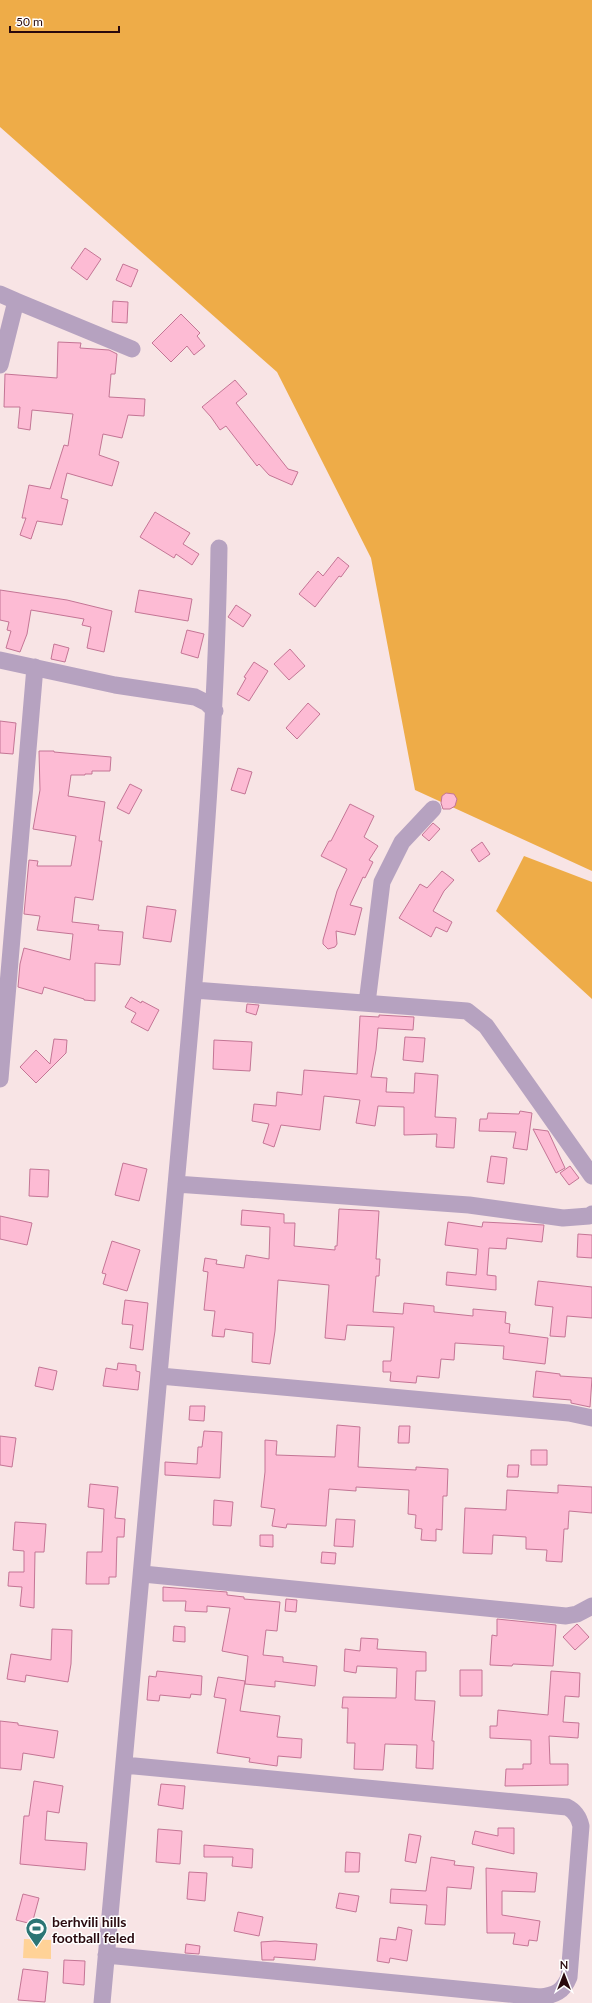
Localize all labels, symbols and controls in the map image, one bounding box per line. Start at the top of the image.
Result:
scale bar [10,8,119,34]
text: 50 m [16,14,43,29]
place label: berhvili hills football feled [52,1913,135,1946]
sports icon: berhvili hills football feled [24,1916,50,1949]
north arrow [544,1955,584,1995]
text: N [560,1958,568,1971]

